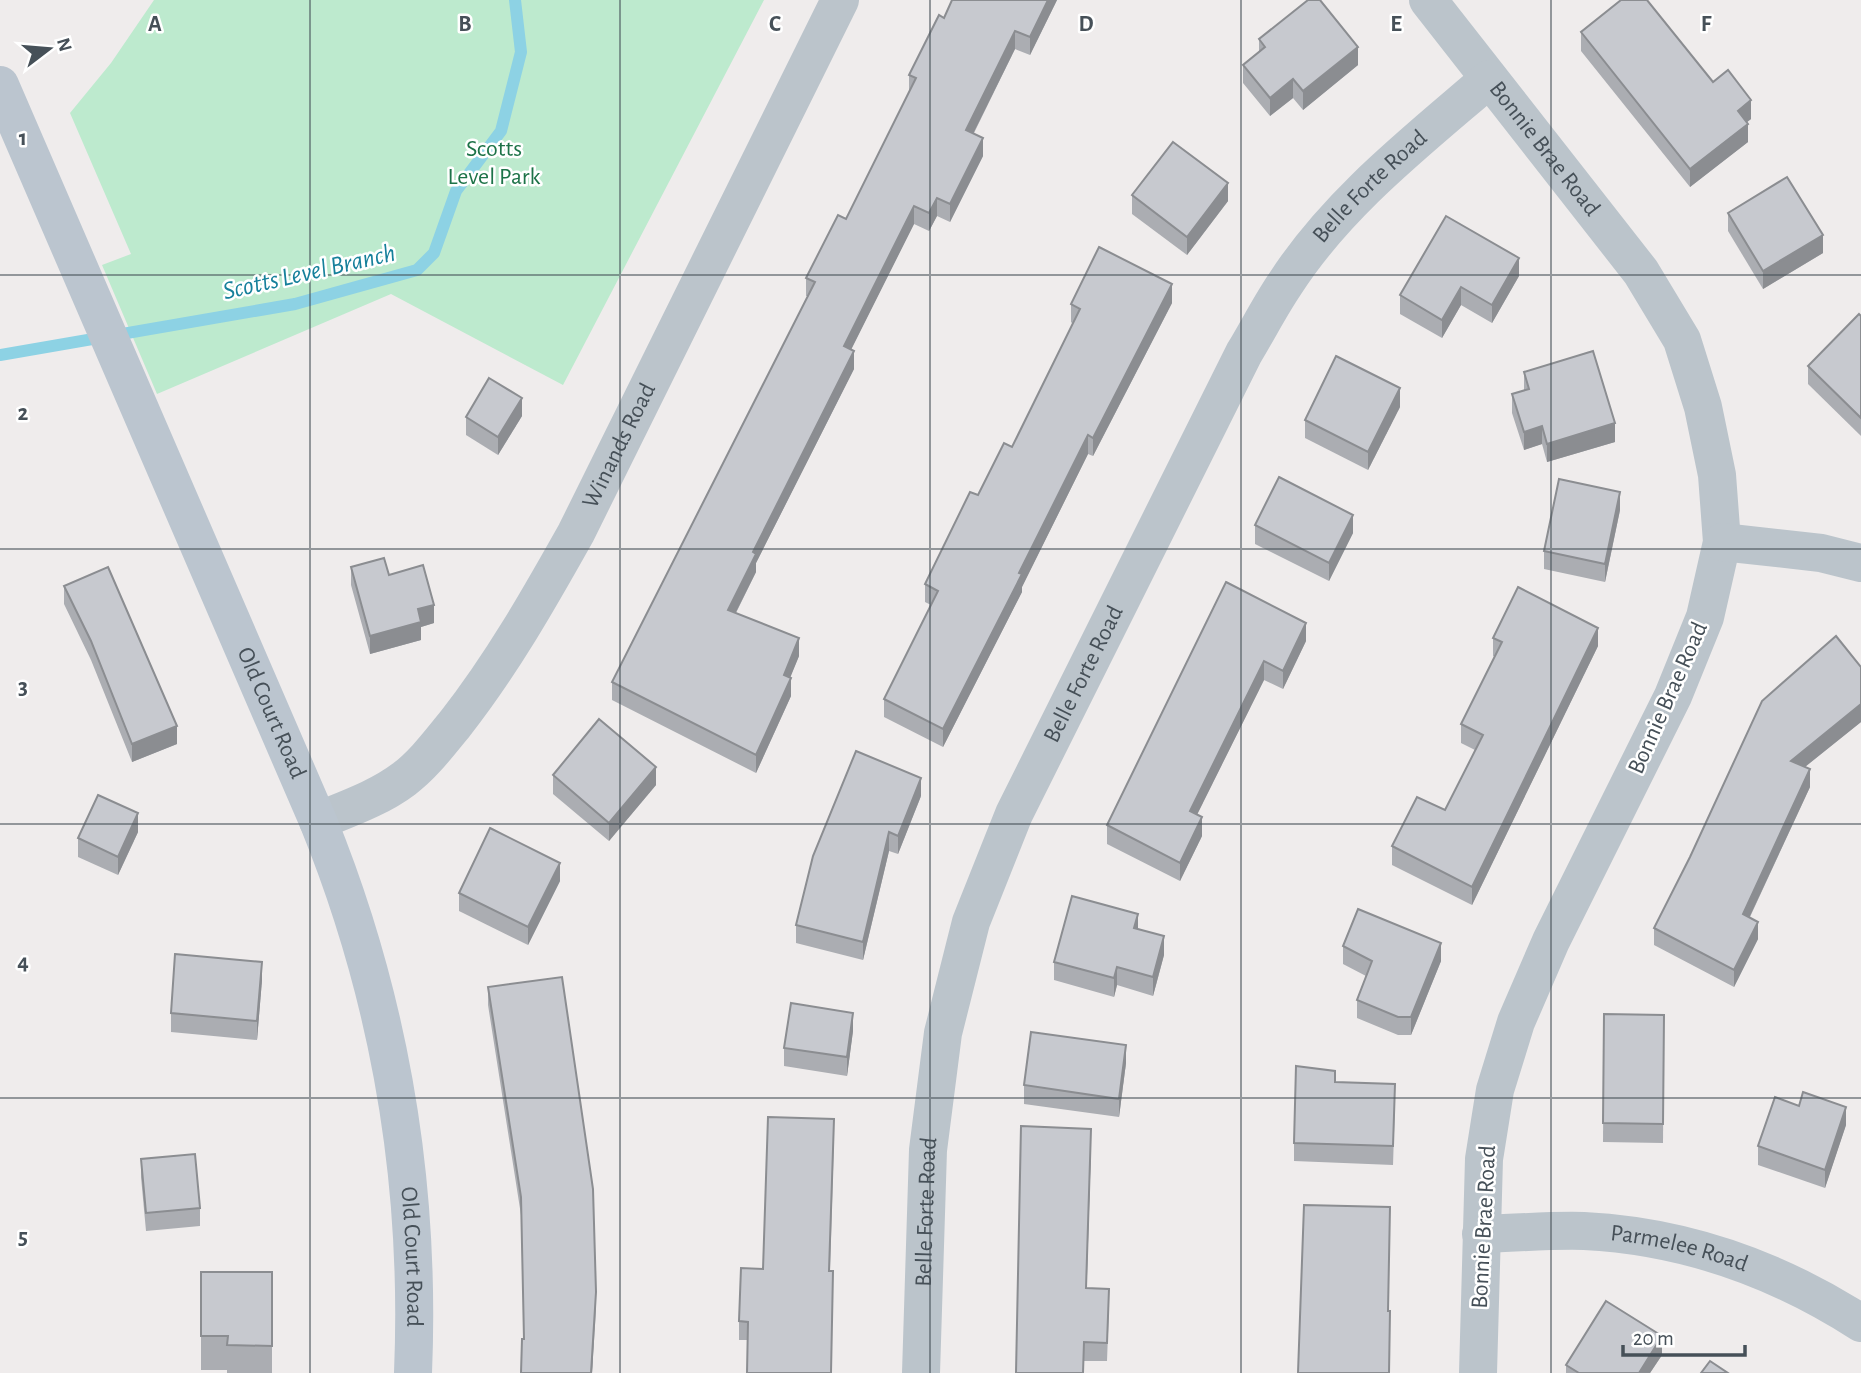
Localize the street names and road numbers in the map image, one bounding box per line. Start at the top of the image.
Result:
street label: Bonnie Brae Road [1485,77,1604,221]
street label: Belle Forte Road [1308,126,1432,247]
street label: Winands Road [578,379,660,512]
street label: Belle Forte Road [1040,602,1128,747]
street label: Bonnie Brae Road [1624,618,1712,778]
street label: Old Court Road [232,644,310,782]
street label: Belle Forte Road [912,1136,942,1287]
street label: Bonnie Brae Road [1468,1145,1500,1309]
street label: Old Court Road [396,1186,426,1327]
street label: Parmelee Road [1609,1221,1751,1276]

